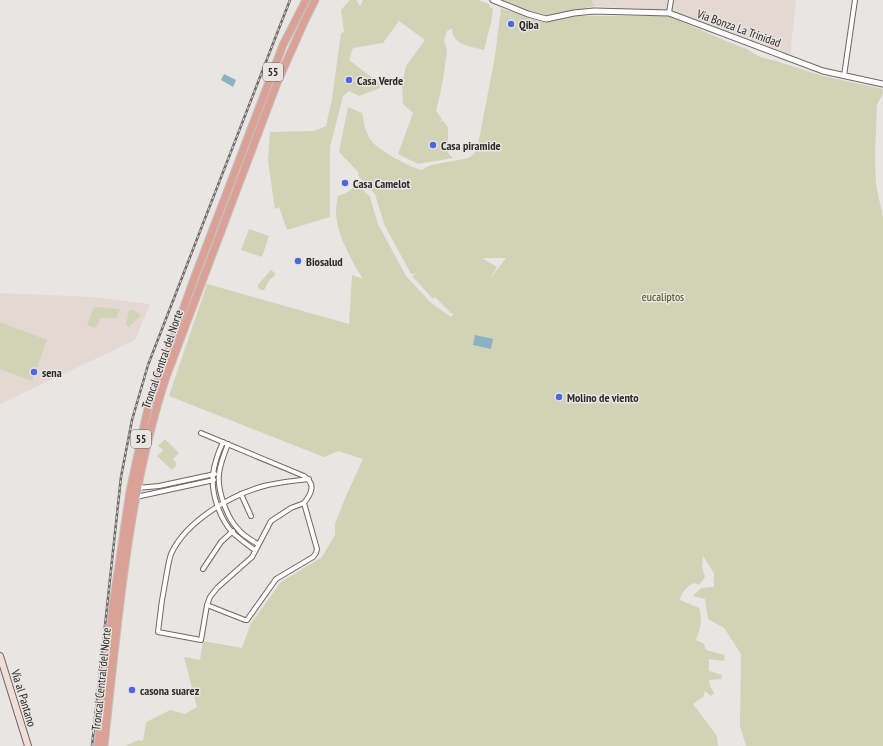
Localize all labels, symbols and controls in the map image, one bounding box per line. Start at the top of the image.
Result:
street label: Vía Bonza La Trinidad [694,6,783,50]
place label: Qiba [519,17,539,32]
marker: Qiba [506,19,516,29]
road number: 55 [263,63,283,81]
place label: Casa Verde [357,73,403,88]
marker: Casa Verde [344,75,354,85]
place label: Casa piramide [441,138,501,153]
marker: Casa piramide [428,140,438,150]
place label: Casa Camelot [353,176,411,191]
marker: Casa Camelot [340,178,350,188]
place label: Biosalud [306,254,343,269]
marker: Biosalud [293,256,303,266]
park label: eucaliptos [642,289,684,304]
street label: Troncal Central del Norte [138,308,186,410]
place label: sena [42,365,62,380]
marker: sena [29,367,39,377]
place label: Molino de viento [567,390,639,405]
marker: Molino de viento [554,392,564,402]
road number: 55 [131,430,151,448]
street label: Troncal Central del Norte [88,627,114,731]
street label: Vía al Pantano [8,667,40,728]
place label: casona suarez [140,683,200,698]
marker: casona suarez [127,685,137,695]

